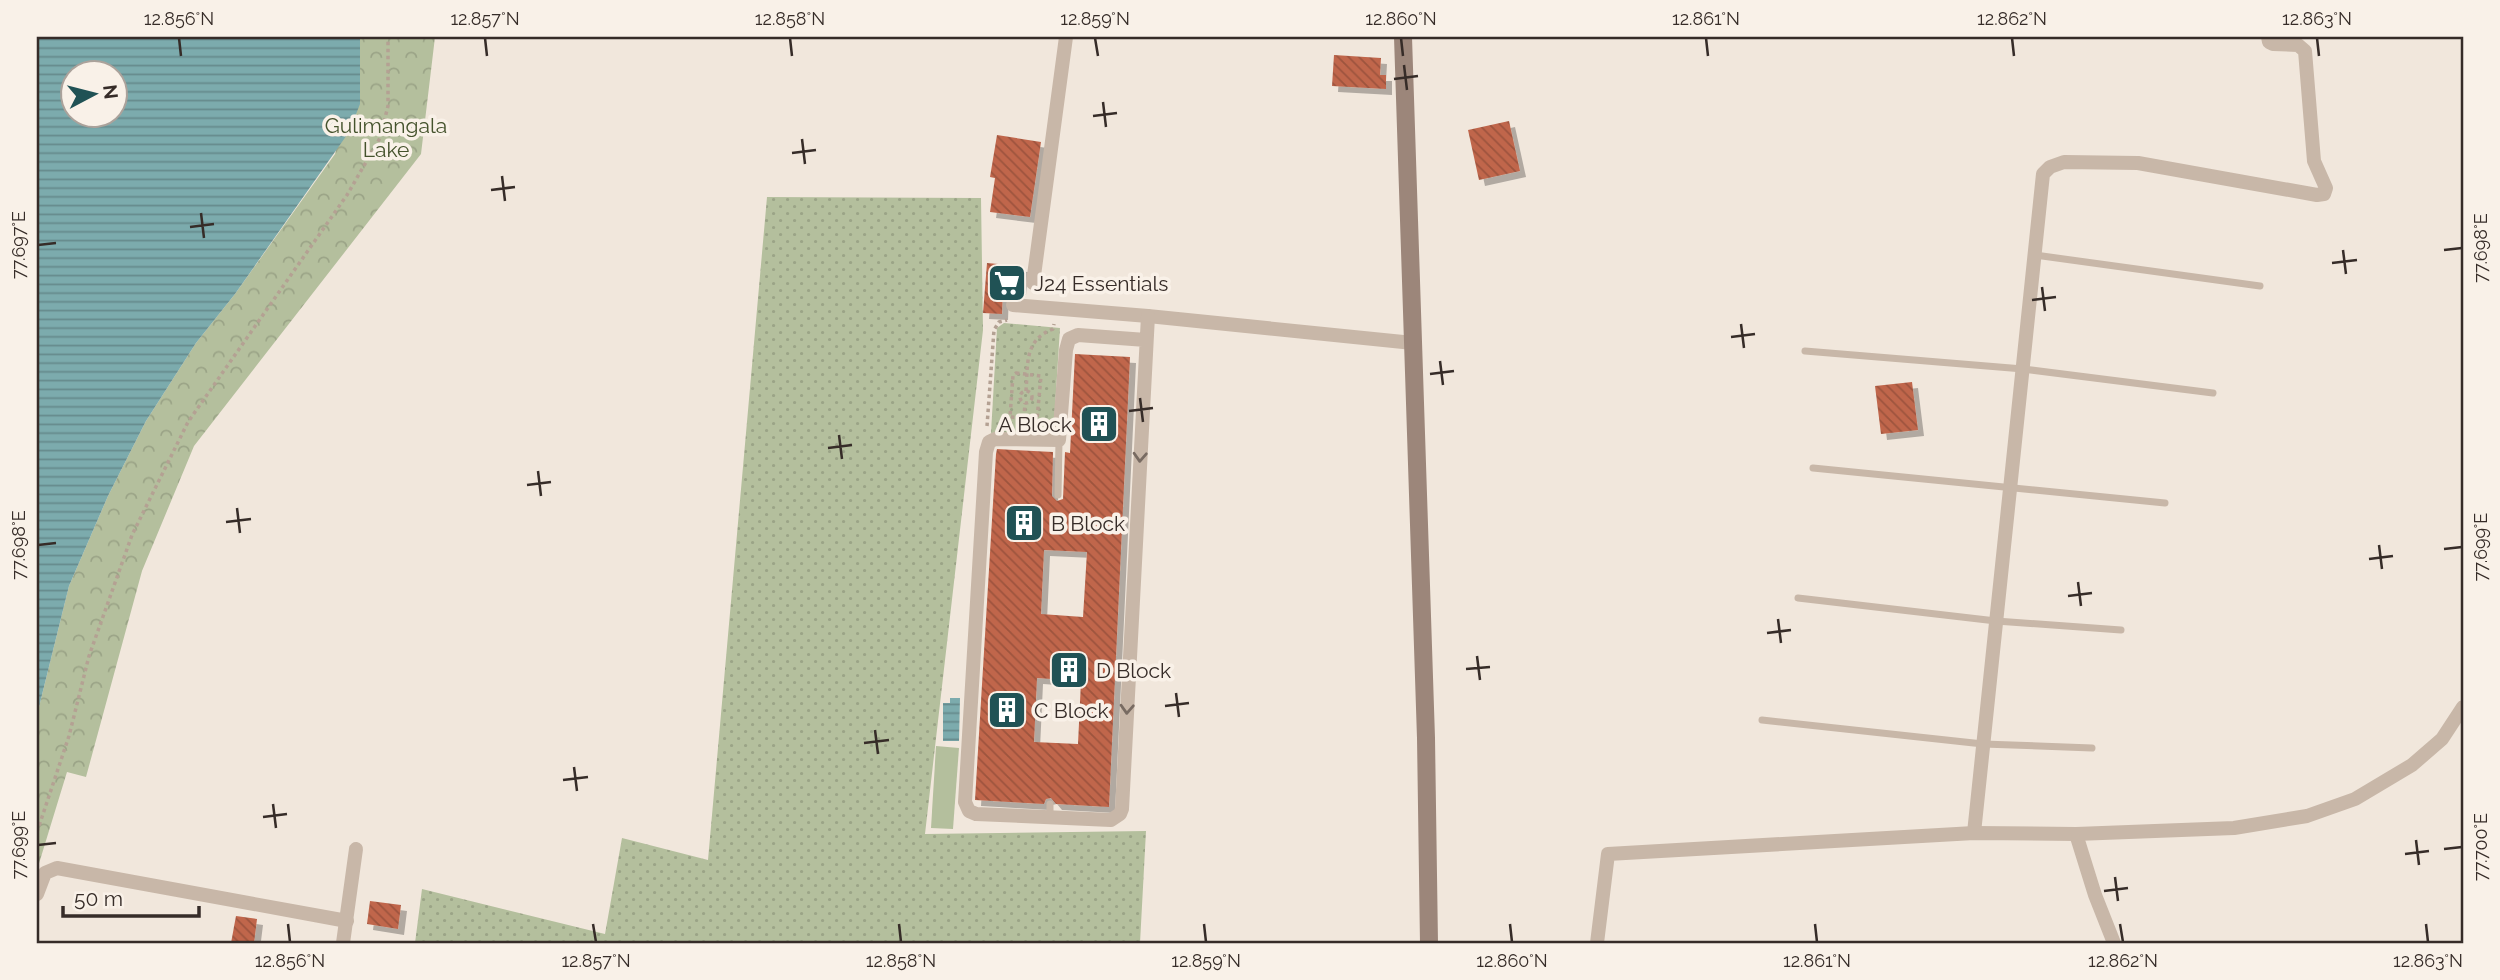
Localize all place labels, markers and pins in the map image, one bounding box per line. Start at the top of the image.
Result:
supermarket icon: J24 Essentials [986,262,1028,304]
place label: J24 Essentials [1034,271,1168,296]
building icon: A Block [1078,403,1120,445]
place label: A Block [998,412,1072,437]
building icon: B Block [1003,502,1045,544]
place label: B Block [1051,511,1125,536]
building icon: D Block [1048,649,1090,691]
place label: D Block [1096,658,1171,683]
building icon: C Block [986,689,1028,731]
place label: C Block [1034,698,1109,723]

